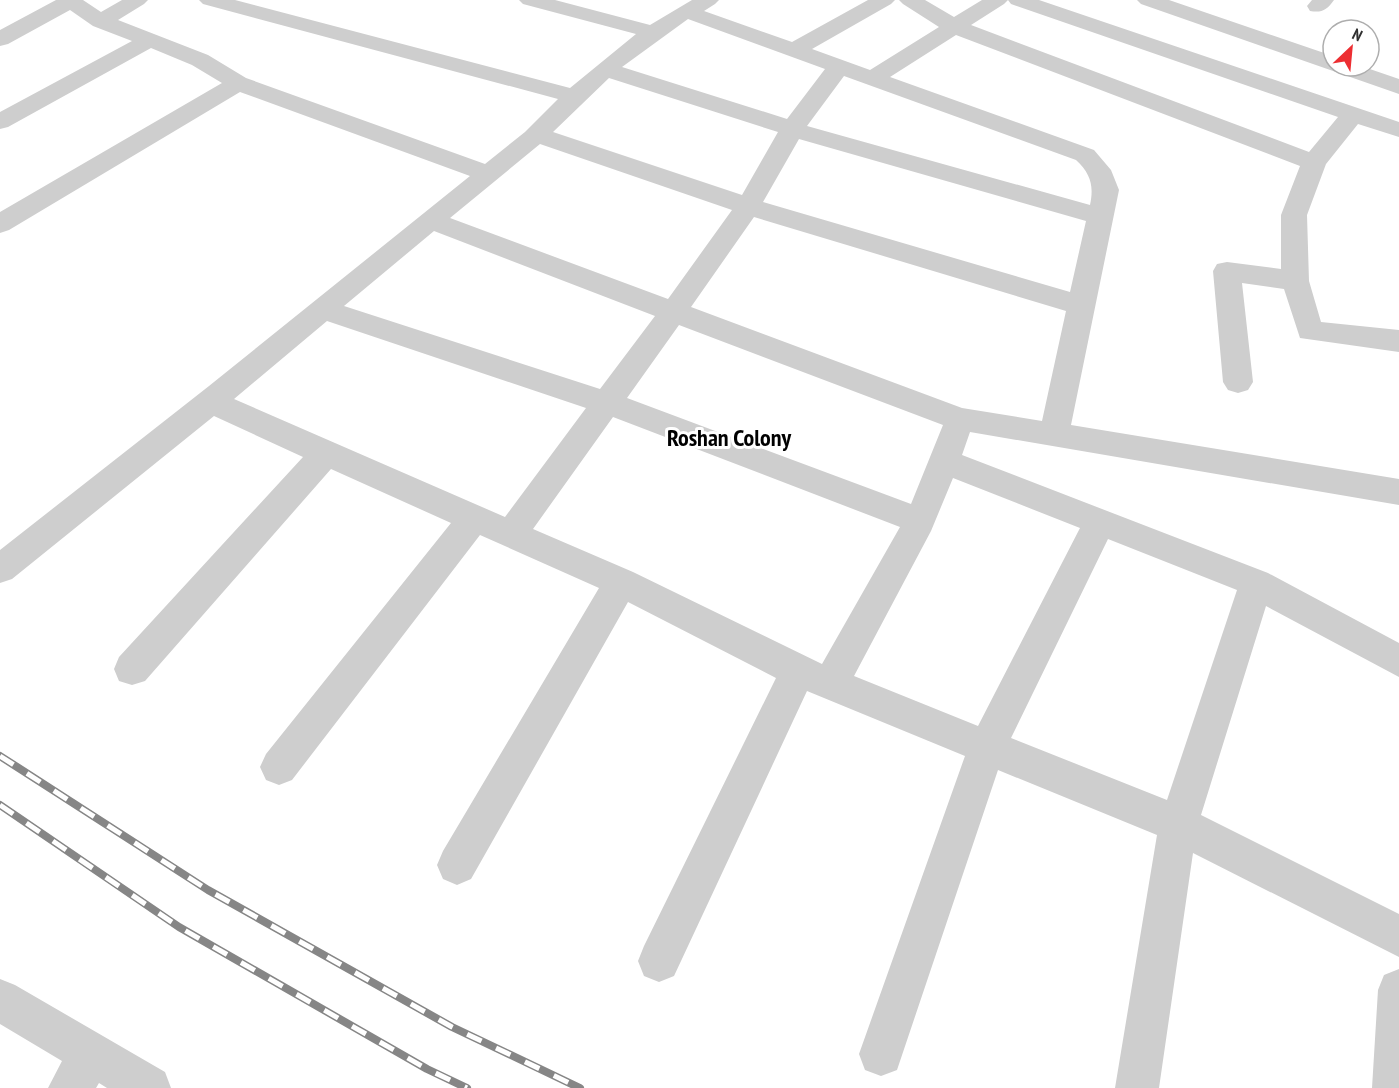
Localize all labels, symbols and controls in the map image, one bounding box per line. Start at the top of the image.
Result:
north arrow [1321,18,1381,78]
text: N [1349,24,1366,45]
district label: Roshan Colony [667,422,791,453]

